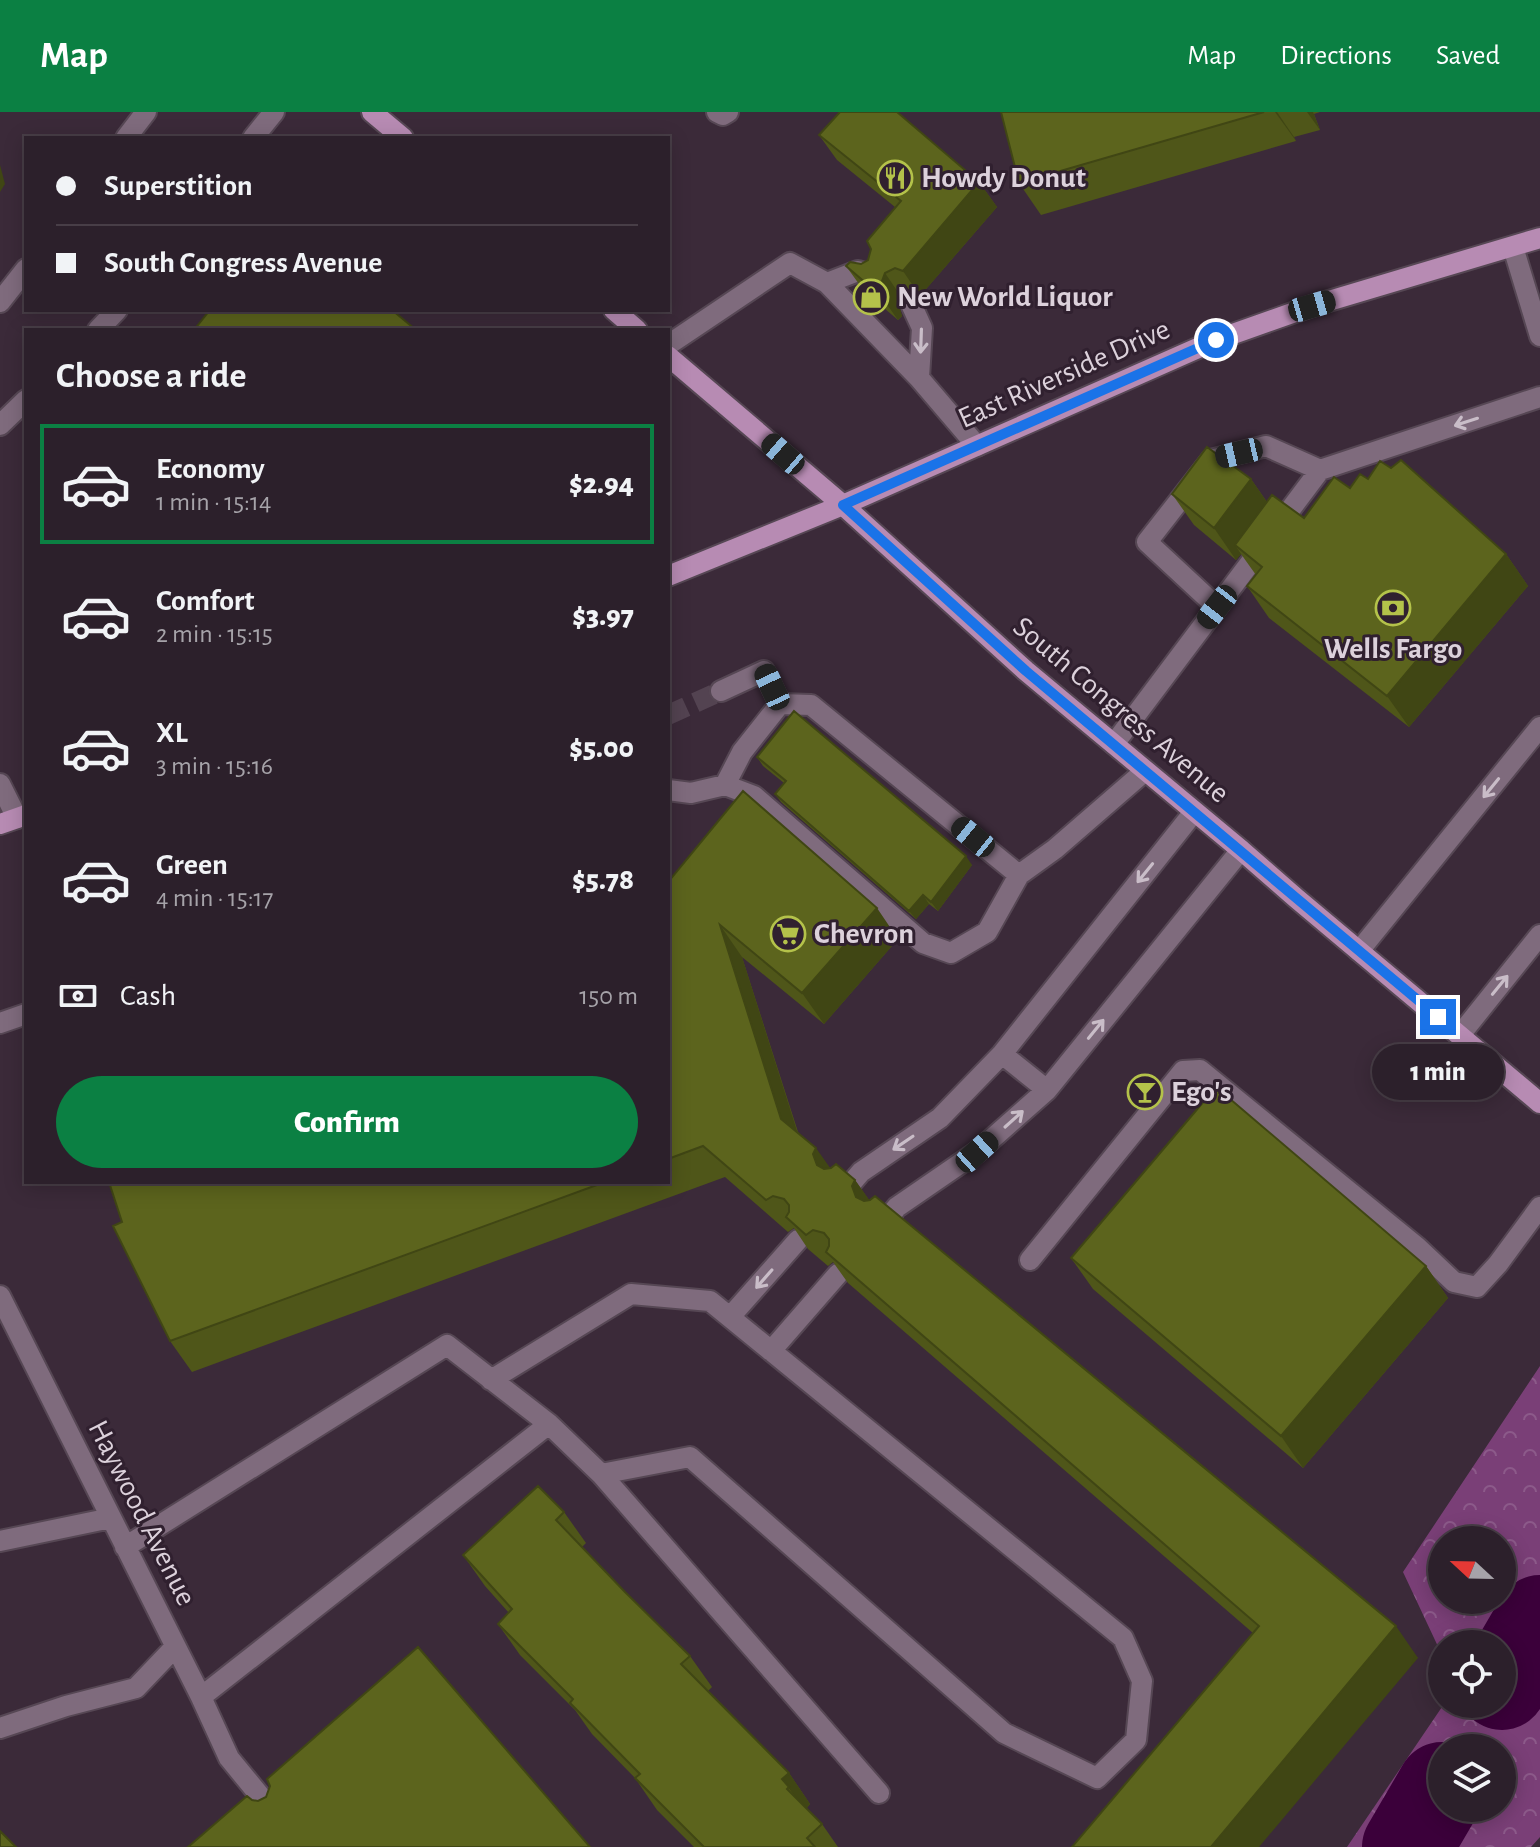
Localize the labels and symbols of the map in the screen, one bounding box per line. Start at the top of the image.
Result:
restaurant icon: Howdy Donut [876,159,914,197]
place label: Howdy Donut [921,163,1086,193]
shop icon: New World Liquor [852,278,890,316]
place label: New World Liquor [897,282,1113,312]
car [1286,288,1338,324]
street label: East Riverside Drive [954,314,1174,434]
route start [1198,322,1234,358]
one-way arrow [913,327,928,353]
one-way arrow [1454,415,1479,430]
car [757,429,809,479]
car [1213,436,1265,470]
car [1193,581,1241,633]
bank icon: Wells Fargo [1374,589,1412,627]
street label: South Congress Avenue [1007,611,1235,809]
place label: Wells Fargo [1324,634,1462,664]
car [751,660,793,714]
one-way arrow [1482,777,1500,798]
car [947,813,999,861]
one-way arrow [1136,862,1154,883]
supermarket icon: Chevron [769,915,807,953]
place label: Chevron [814,919,914,949]
one-way arrow [1491,975,1509,996]
route end [1420,999,1456,1035]
one-way arrow [1087,1019,1105,1040]
callout: 1 min [1372,1045,1504,1101]
bar icon: Ego's [1126,1073,1164,1111]
place label: Ego's [1171,1077,1232,1107]
one-way arrow [1003,1111,1023,1129]
car [951,1127,1003,1177]
one-way arrow [892,1135,914,1152]
one-way arrow [755,1268,773,1288]
street label: Haywood Avenue [82,1416,202,1610]
north arrow [1428,1526,1516,1614]

